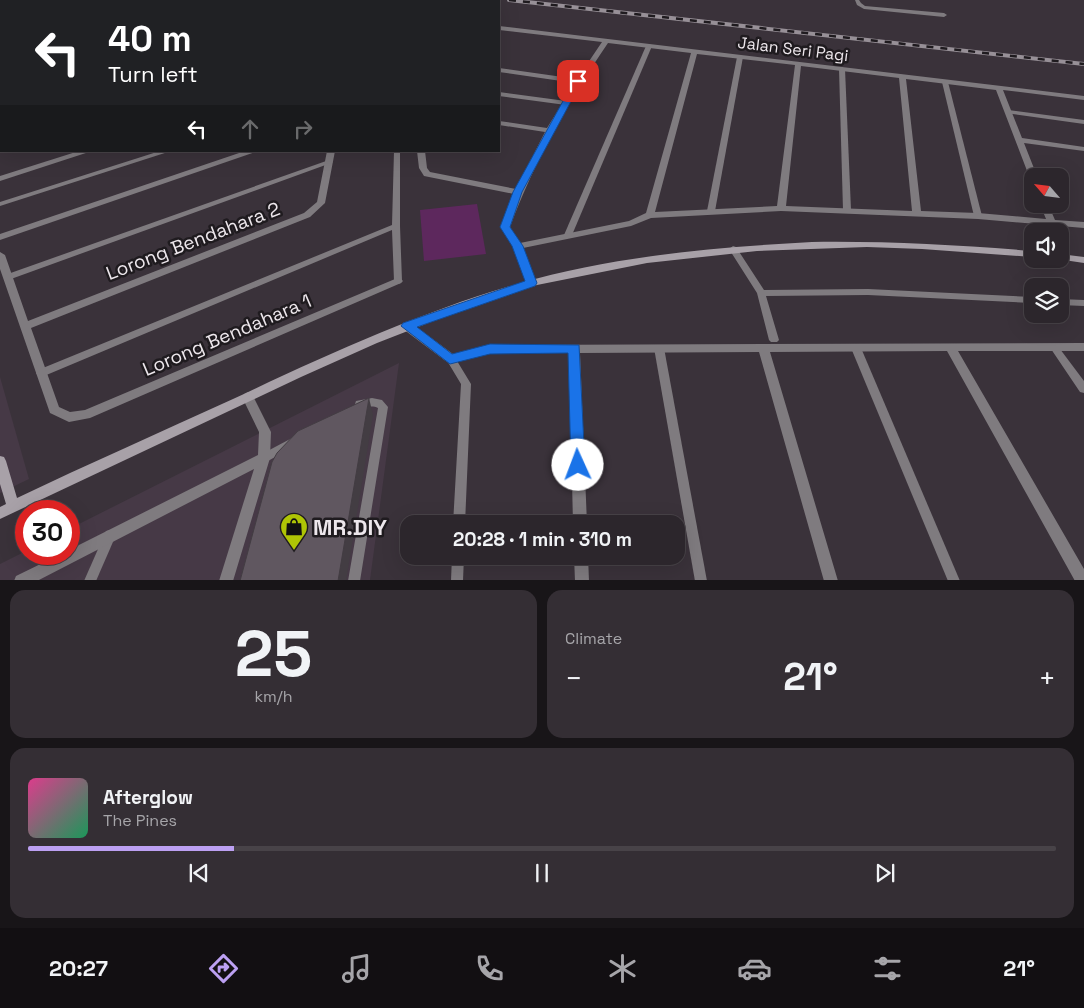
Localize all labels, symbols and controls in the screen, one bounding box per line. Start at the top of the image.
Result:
text: 40 m [108,17,192,61]
icon: left [25,20,90,85]
street label: Jalan Seri Pagi [736,32,850,66]
text: Turn left [108,60,198,88]
pin [557,60,599,102]
icon: arrive [564,67,592,95]
icon: left [183,115,211,143]
icon: ahead [236,115,264,143]
icon: right [289,115,317,143]
north arrow [1024,168,1069,212]
map controls [1024,168,1069,323]
street label: Lorong Bendahara 2 [102,196,284,286]
button: sound [1024,223,1069,268]
button: layers [1024,278,1069,323]
street label: Lorong Bendahara 1 [139,288,315,382]
position arrow [551,438,603,490]
speed limit sign: 30 [15,500,80,565]
shop icon: MR.DIY [279,512,309,551]
place label: MR.DIY [313,513,387,541]
text: 20:28 · 1 min · 310 m [453,527,632,552]
text: 25 [235,612,312,695]
text: Climate [565,628,622,649]
text: 21° [783,653,838,701]
text: − [565,660,582,696]
text: + [1039,660,1056,696]
text: km/h [254,686,293,707]
text: Afterglow [103,785,193,810]
text: The Pines [103,810,177,831]
icon: previous [185,859,213,887]
icon: pause [528,859,556,887]
icon: next [871,859,899,887]
icon: directions [206,951,241,986]
icon: music [339,951,374,986]
icon: phone [472,951,507,986]
icon: climate [605,951,640,986]
icon: car [737,951,772,986]
icon: filters [870,951,905,986]
text: 20:27 [49,954,108,982]
text: 21° [1003,954,1035,982]

